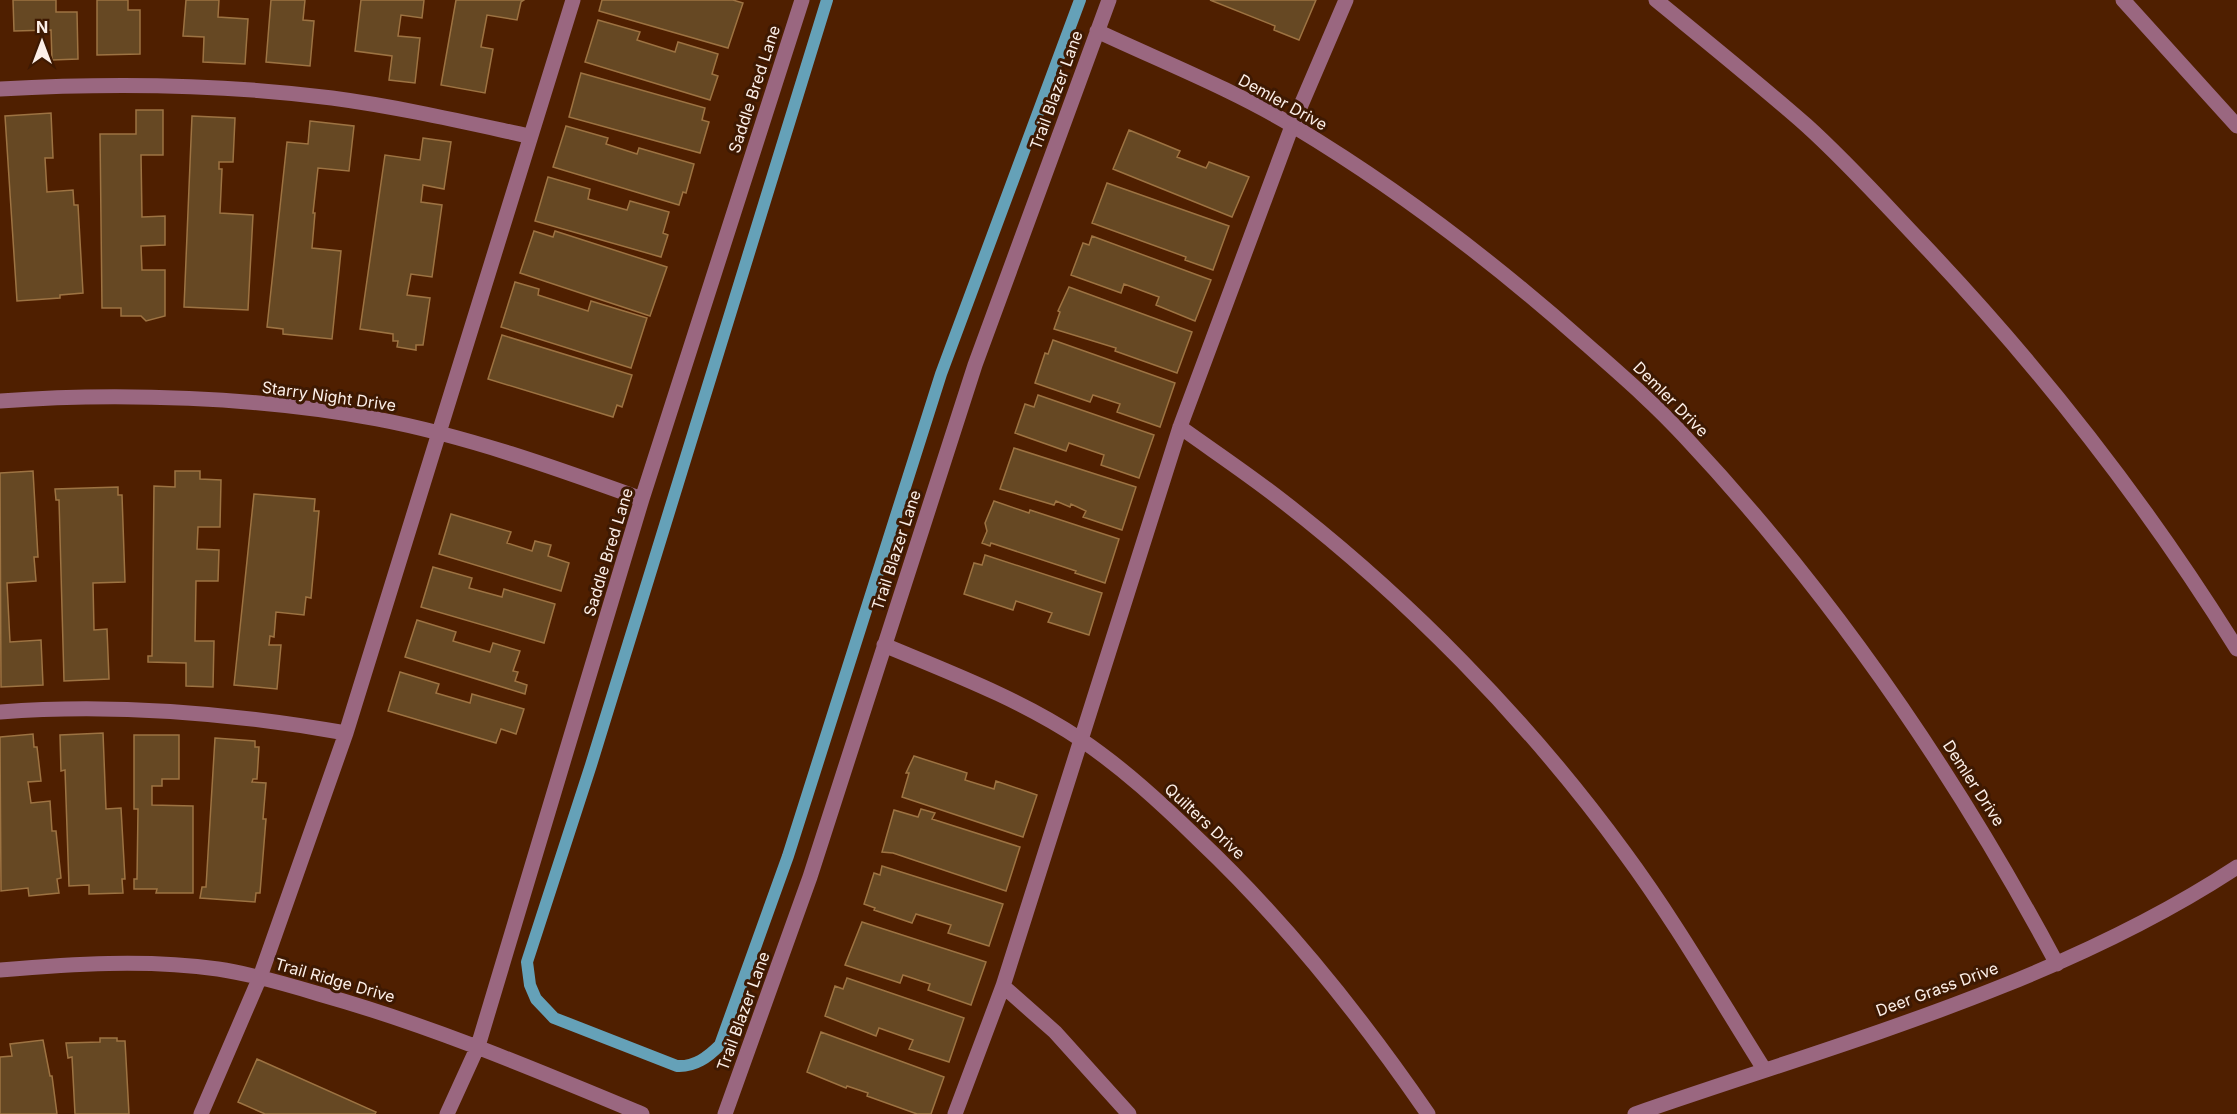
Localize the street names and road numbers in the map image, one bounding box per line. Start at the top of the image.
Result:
street label: Saddle Bred Lane [724,23,784,155]
street label: Trail Blazer Lane [1025,28,1087,152]
street label: Demler Drive [1235,69,1331,135]
street label: Demler Drive [1629,357,1713,441]
street label: Starry Night Drive [261,377,397,415]
street label: Saddle Bred Lane [579,485,637,619]
street label: Trail Blazer Lane [867,487,925,613]
street label: Demler Drive [1939,736,2009,830]
street label: Quilters Drive [1161,779,1249,863]
street label: Trail Blazer Lane [712,949,774,1073]
street label: Trail Ridge Drive [273,953,397,1007]
street label: Deer Grass Drive [1873,958,2001,1020]

